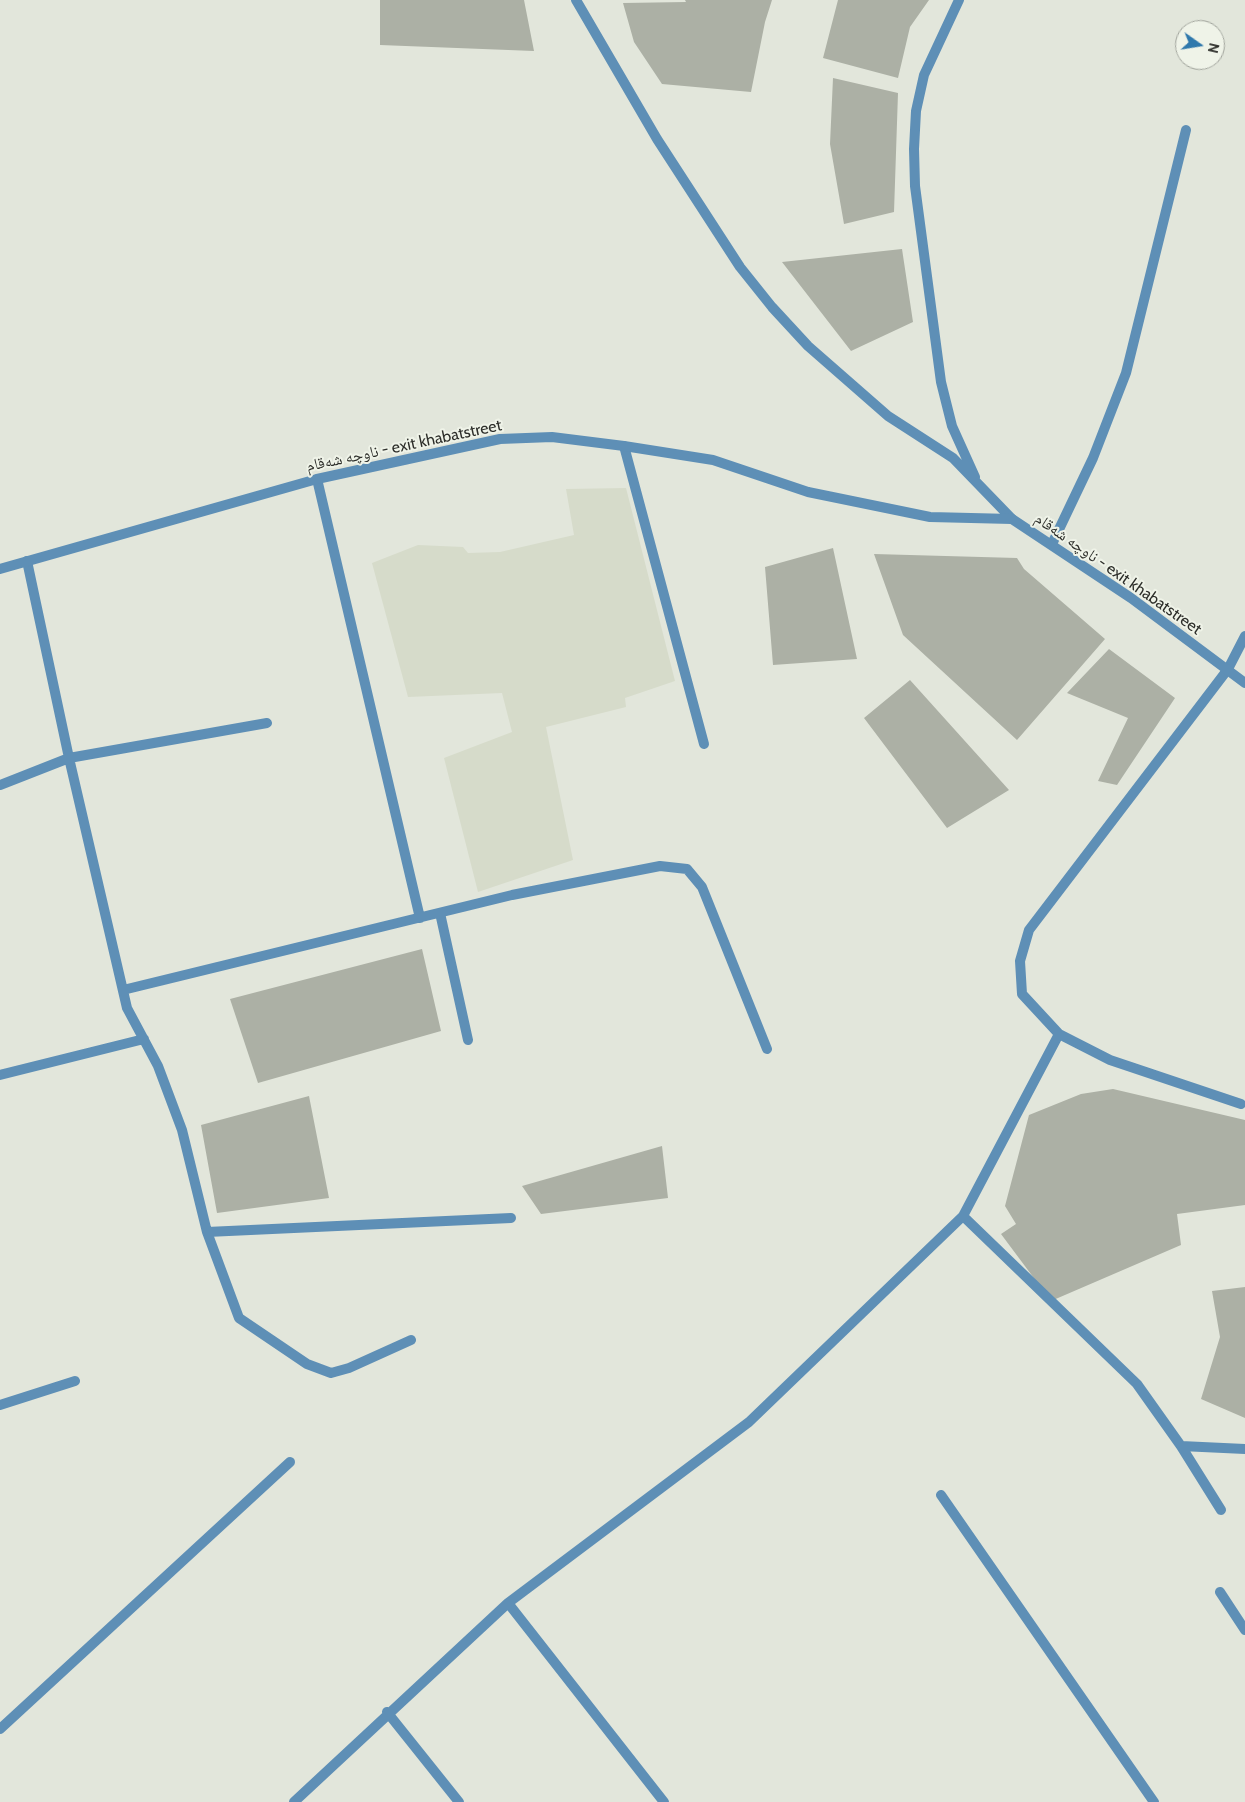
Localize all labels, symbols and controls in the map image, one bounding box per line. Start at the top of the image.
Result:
north arrow [1175,20,1225,70]
text: N [1204,41,1224,55]
street label: ناوچە شەقام - exit khabatstreet [305,416,503,476]
street label: ناوچە شەقام - exit khabatstreet [1031,509,1205,639]

